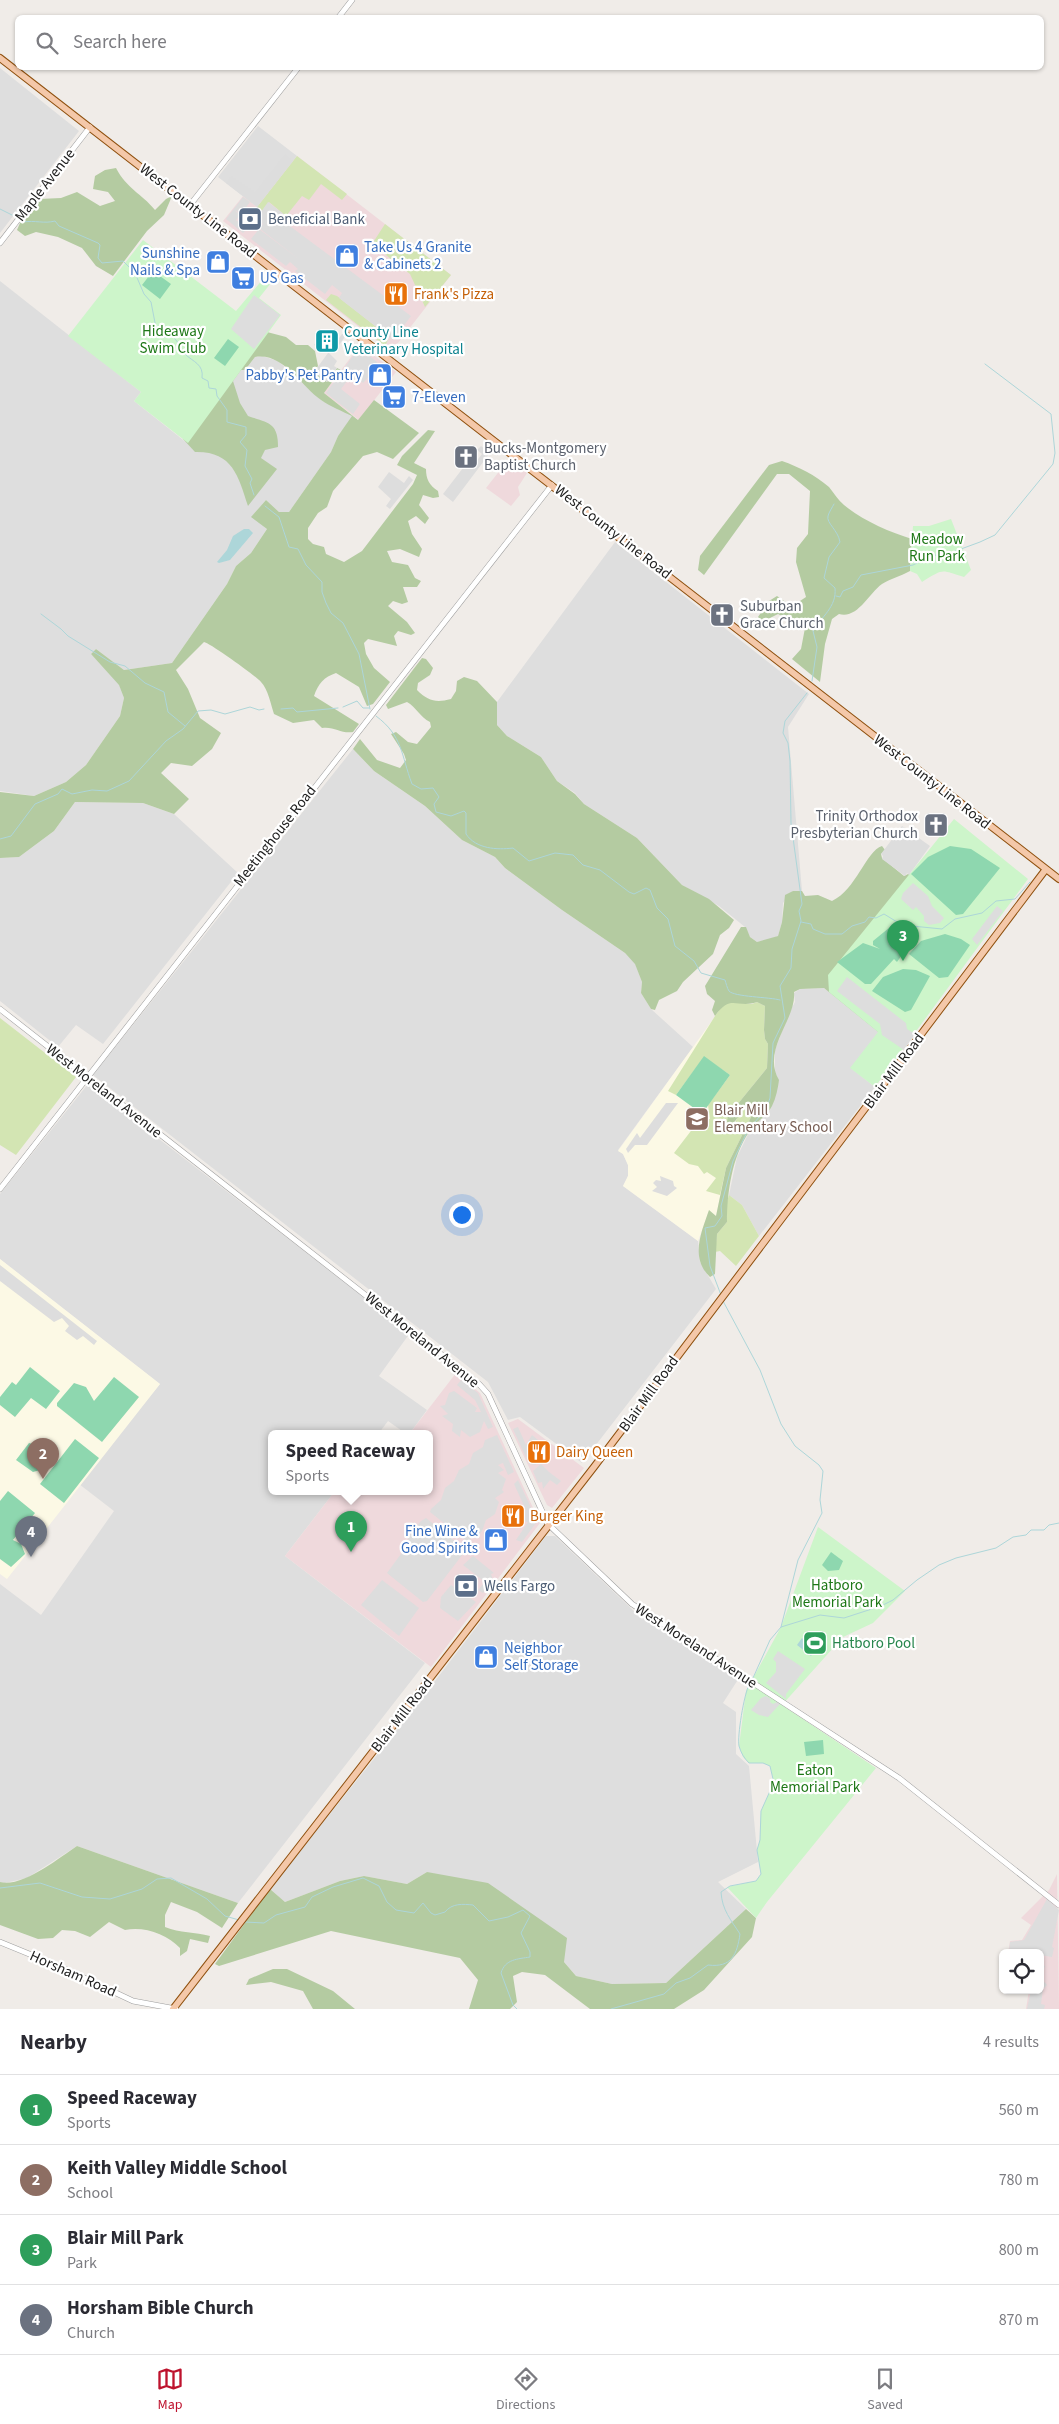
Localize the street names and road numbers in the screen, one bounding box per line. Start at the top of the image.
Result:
street label: Maple Avenue [10,144,80,226]
street label: West County Line Road [135,159,261,263]
street label: West County Line Road [550,480,676,584]
street label: West County Line Road [869,730,995,834]
street label: Meetinghouse Road [229,781,321,891]
street label: Blair Mill Road [859,1029,929,1113]
street label: West Moreland Avenue [42,1039,166,1143]
street label: West Moreland Avenue [360,1287,484,1393]
street label: Blair Mill Road [614,1352,684,1436]
street label: West Moreland Avenue [631,1599,761,1693]
street label: Blair Mill Road [366,1673,438,1757]
street label: Horsham Road [26,1946,120,2002]

